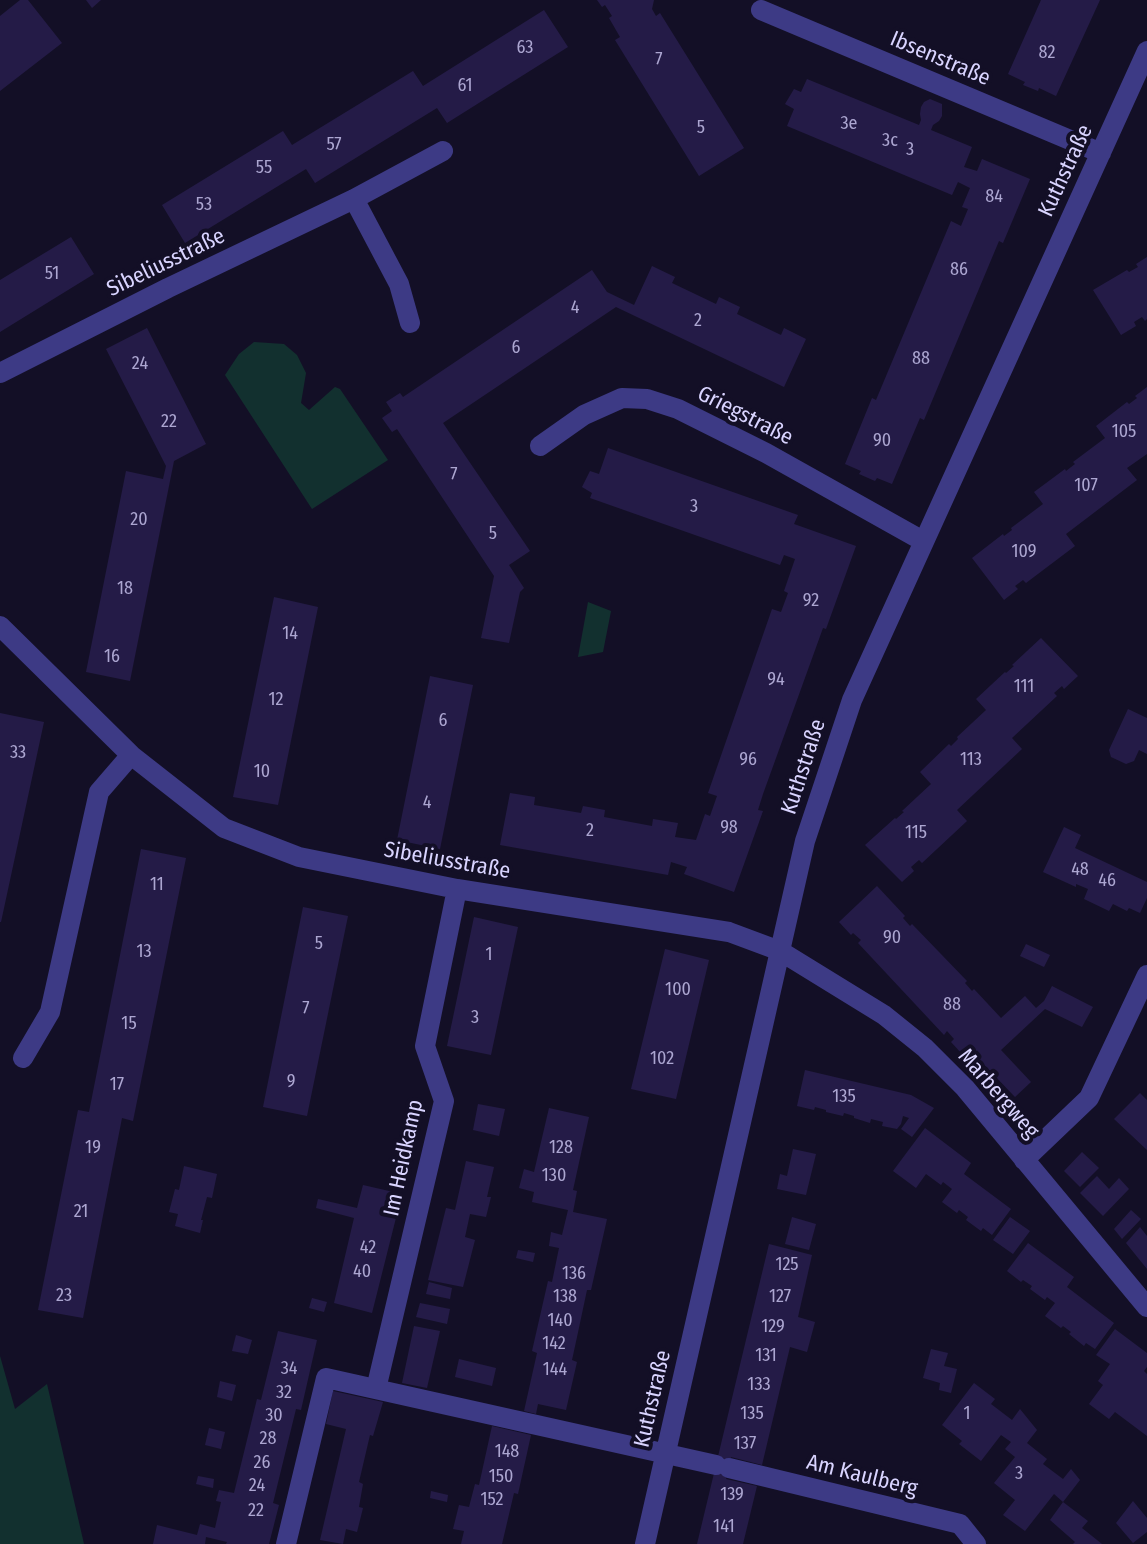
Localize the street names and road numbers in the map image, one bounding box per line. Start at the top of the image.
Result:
street label: Ibsenstraße [886,26,994,92]
street label: Kuthstraße [1033,121,1099,221]
street label: Sibeliusstraße [103,223,229,303]
street label: Griegstraße [693,381,797,451]
street label: Kuthstraße [776,716,832,818]
street label: Sibeliusstraße [382,837,512,885]
street label: Marbergweg [952,1044,1044,1144]
street label: Im Heidkamp [379,1097,429,1219]
street label: Kuthstraße [629,1348,677,1450]
street label: Am Kaulberg [804,1449,920,1503]

